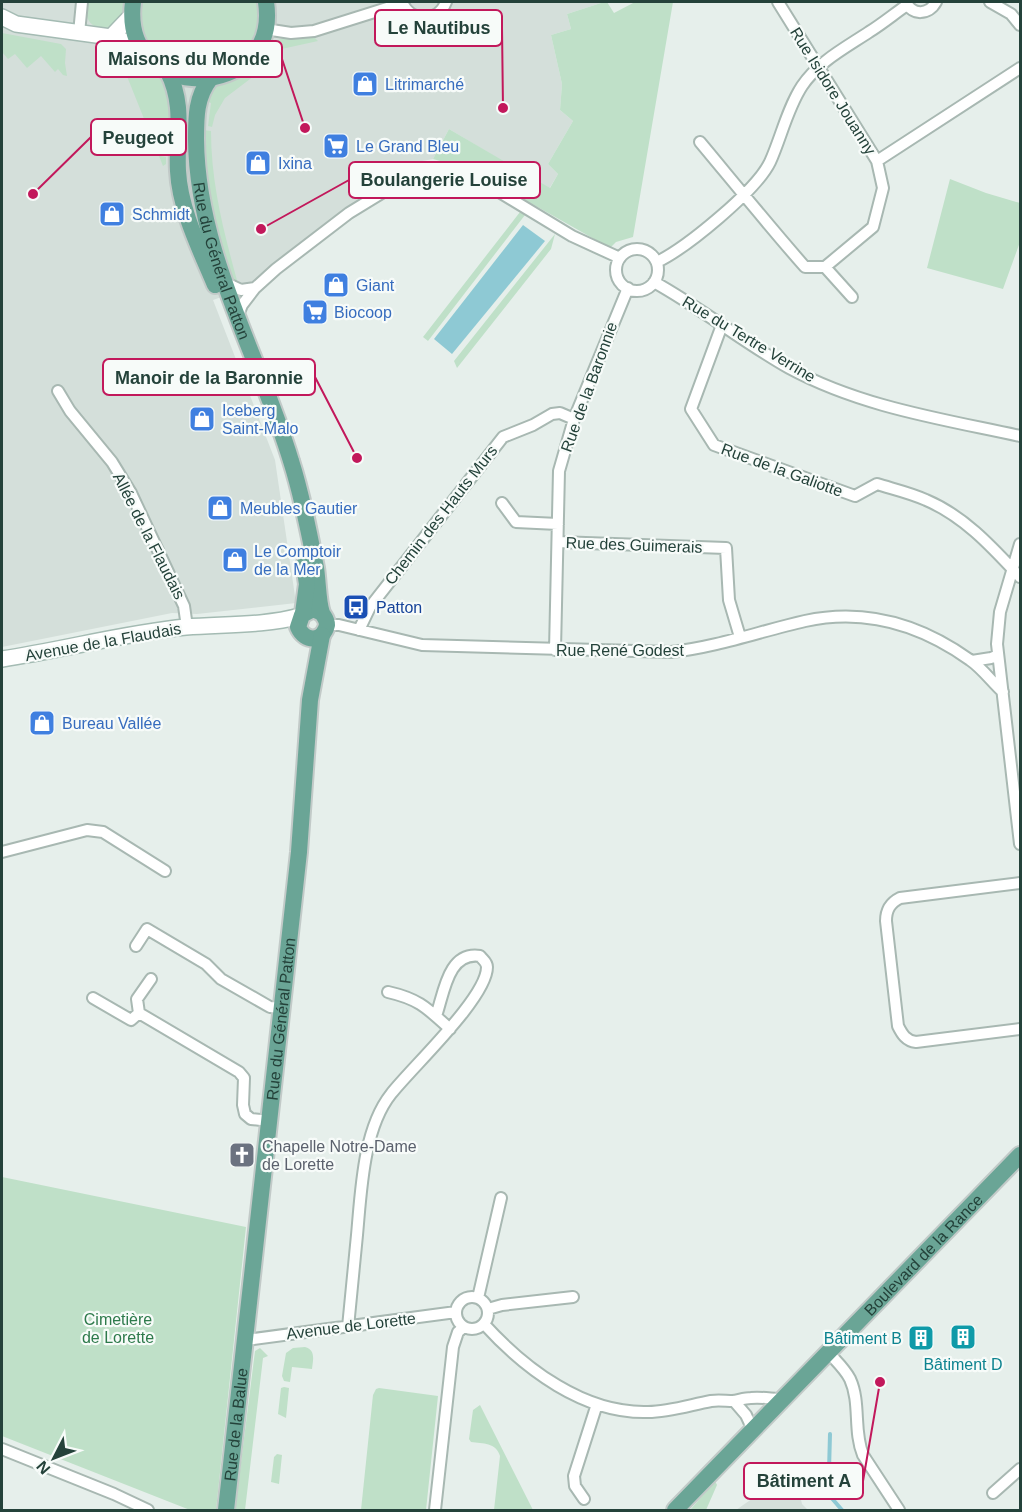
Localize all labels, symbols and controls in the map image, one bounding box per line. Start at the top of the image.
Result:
callout: Le Nautibus [375,10,502,46]
text: Le Nautibus [387,18,491,38]
street label: Rue Isidore Jouanny [787,24,879,158]
callout: Maisons du Monde [96,41,282,77]
text: Maisons du Monde [108,49,270,69]
shop icon: Litrimarché [350,69,380,99]
place label: Litrimarché [385,76,464,93]
callout: Peugeot [91,119,186,155]
text: Peugeot [102,128,174,148]
supermarket icon: Le Grand Bleu [321,131,351,161]
place label: Le Grand Bleu [356,138,459,155]
shop icon: Ixina [243,148,273,178]
place label: Ixina [278,155,312,172]
callout: Boulangerie Louise [349,162,540,198]
text: Boulangerie Louise [360,170,528,190]
street label: Rue du Général Patton [191,181,254,342]
shop icon: Schmidt [97,199,127,229]
place label: Schmidt [132,206,190,223]
shop icon: Giant [321,270,351,300]
place label: Giant [356,277,395,294]
street label: Rue du Tertre Verrine [680,293,819,385]
supermarket icon: Biocoop [300,297,330,327]
place label: Biocoop [334,304,392,321]
street label: Rue de la Baronnie [558,320,620,454]
callout: Manoir de la Baronnie [103,359,315,395]
text: Manoir de la Baronnie [115,368,303,388]
place label: Iceberg Saint-Malo [222,402,299,437]
shop icon: Iceberg Saint-Malo [187,404,217,434]
street label: Rue de la Galiotte [719,440,845,500]
street label: Chemin des Hauts Murs [381,442,501,588]
street label: Allée de la Flaudais [110,470,188,602]
shop icon: Meubles Gautier [205,493,235,523]
place label: Meubles Gautier [240,500,358,517]
street label: Rue des Guimerais [565,534,703,556]
place label: Le Comptoir de la Mer [254,543,342,578]
shop icon: Le Comptoir de la Mer [220,545,250,575]
bus stop icon: Patton [341,592,371,622]
place label: Patton [376,599,422,616]
street label: Avenue de la Flaudais [24,620,182,664]
street label: Rue René Godest [556,642,685,659]
shop icon: Bureau Vallée [27,708,57,738]
place label: Bureau Vallée [62,715,161,732]
street label: Rue du Général Patton [263,937,298,1101]
place label: Chapelle Notre-Dame de Lorette [262,1138,417,1173]
church icon: Chapelle Notre-Dame de Lorette [227,1140,257,1170]
street label: Boulevard de la Rance [861,1191,986,1319]
street label: Avenue de Lorette [285,1310,417,1342]
park label: Cimetière de Lorette [82,1311,154,1346]
building icon: Bâtiment D [948,1322,978,1352]
building icon: Bâtiment B [906,1323,936,1353]
place label: Bâtiment B [824,1330,902,1347]
place label: Bâtiment D [923,1356,1003,1373]
street label: Rue de la Balue [221,1367,250,1482]
north arrow [24,1428,84,1488]
text: N [33,1458,53,1478]
callout: Bâtiment A [744,1463,863,1499]
text: Bâtiment A [757,1471,851,1491]

